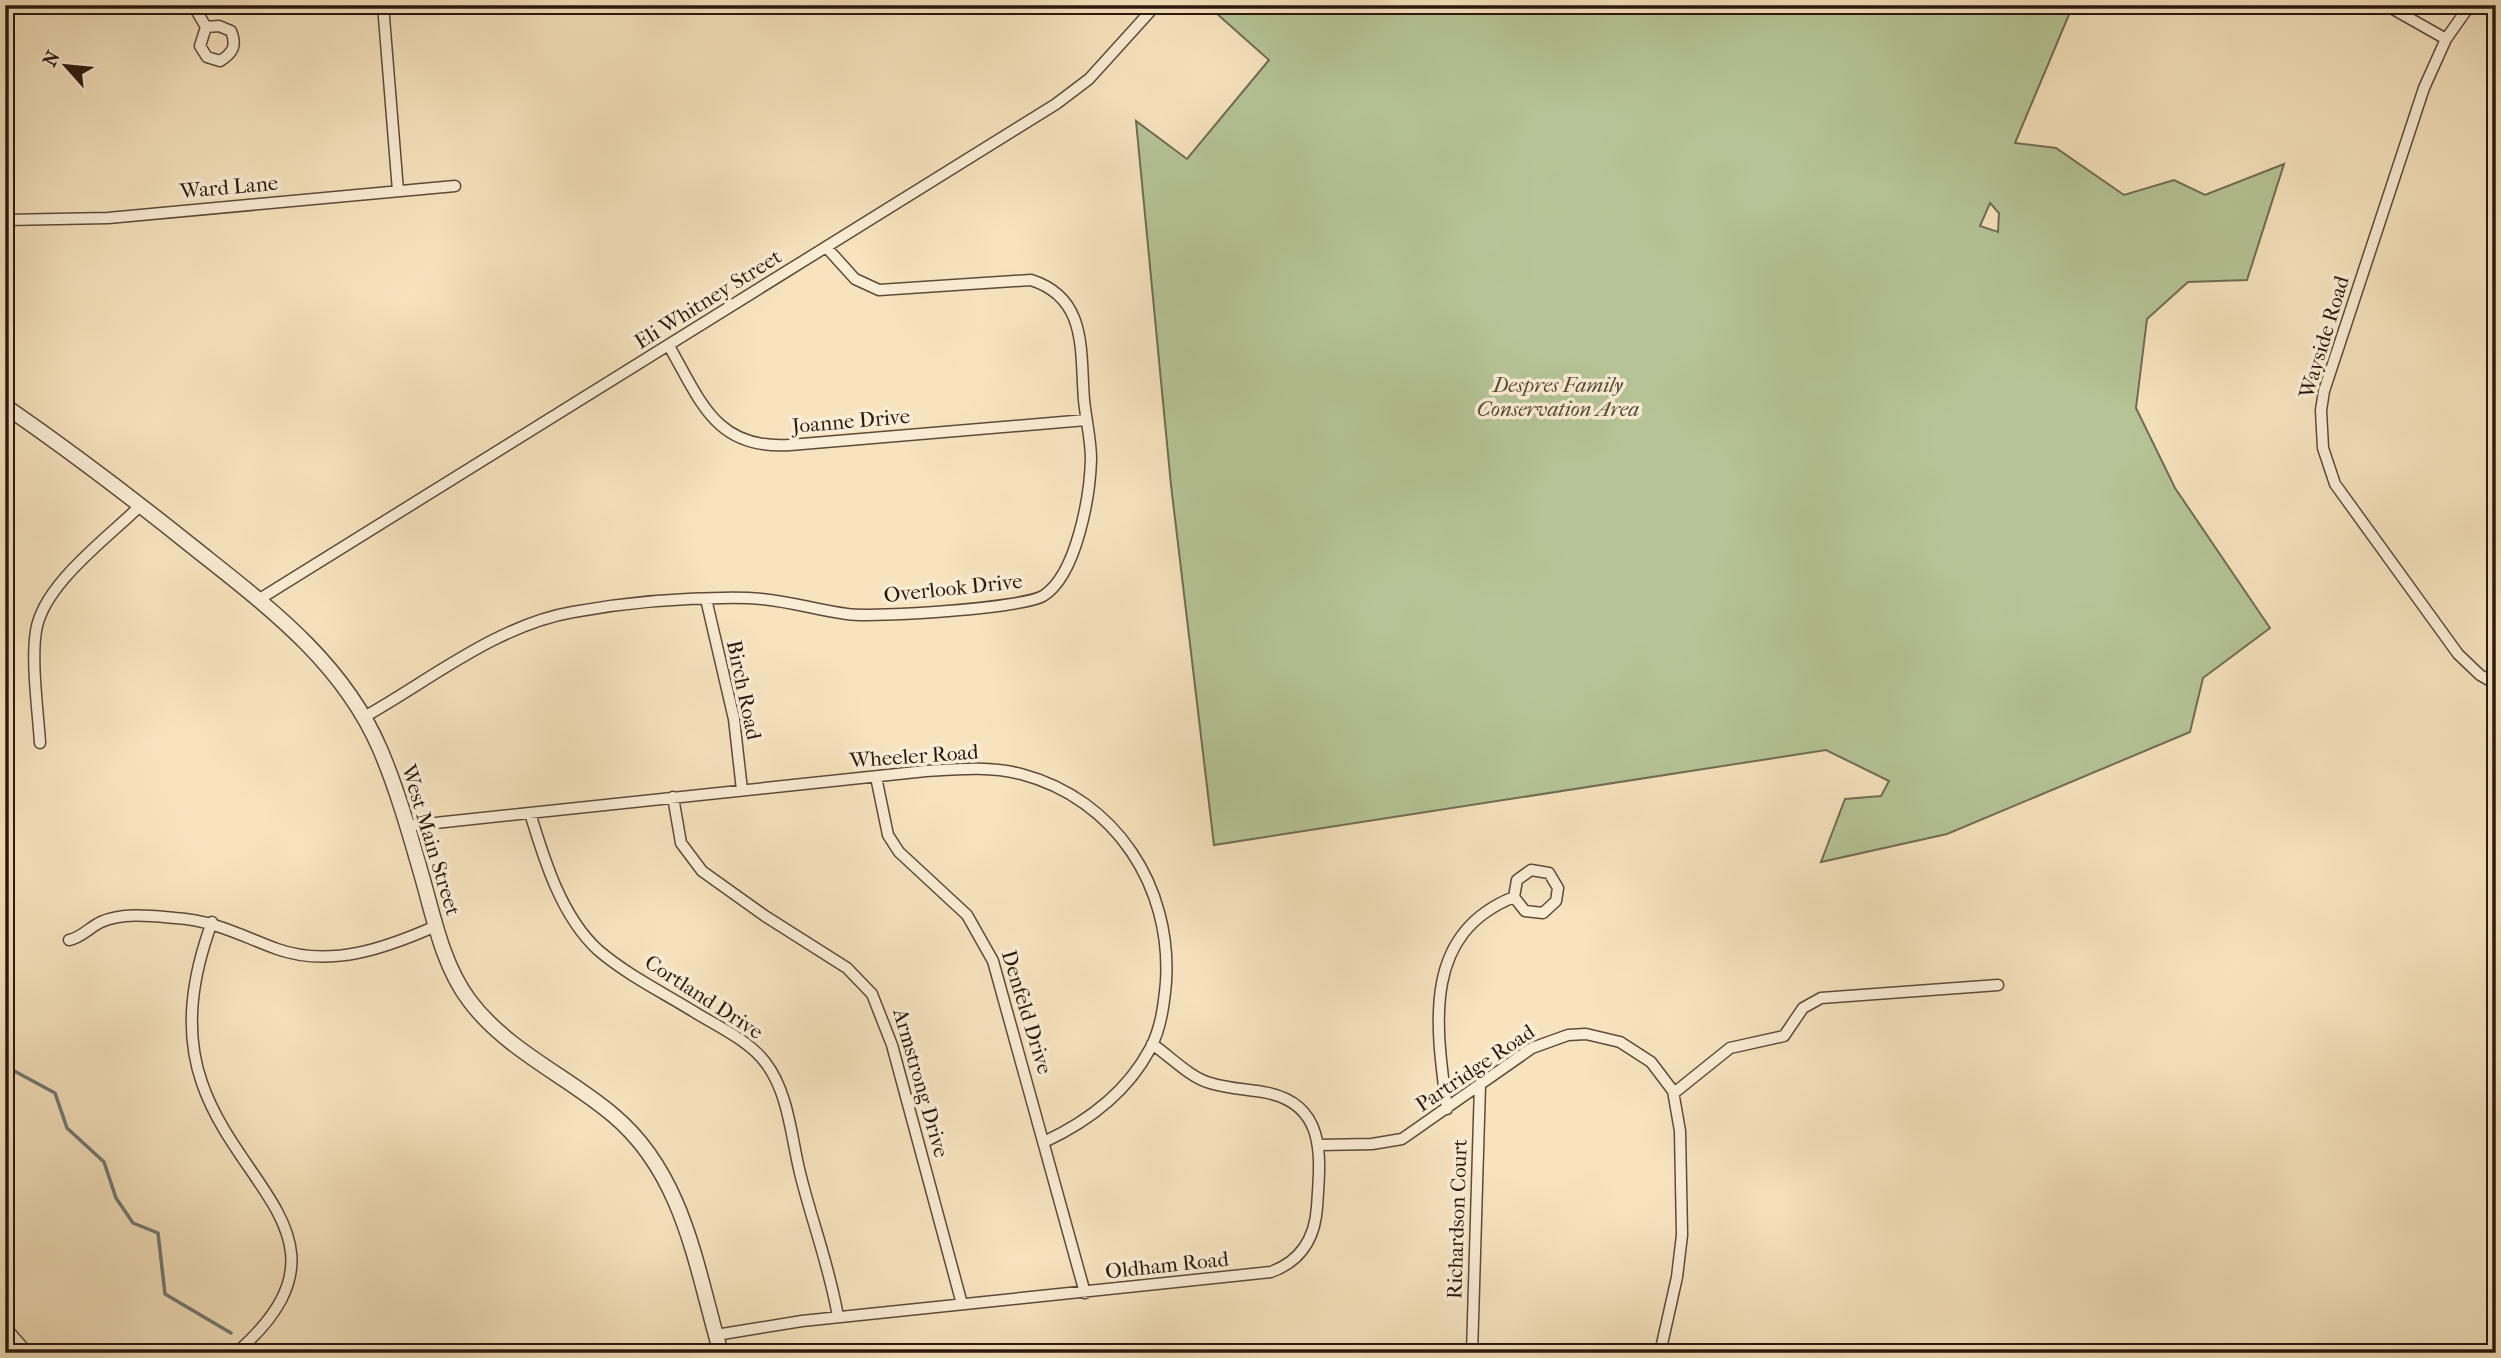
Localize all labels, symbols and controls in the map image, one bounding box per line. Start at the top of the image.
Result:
north arrow [32,32,102,102]
text: N [39,47,65,70]
street label: Ward Lane [178,171,279,203]
street label: Eli Whitney Street [630,244,786,354]
street label: Wayside Road [2294,272,2354,402]
park label: Despres Family Conservation Area [1477,373,1639,421]
street label: Joanne Drive [789,404,911,438]
street label: Overlook Drive [882,569,1024,607]
street label: Birch Road [722,638,766,742]
street label: Wheeler Road [848,739,980,773]
street label: West Main Street [396,761,466,919]
street label: Denfeld Drive [997,947,1057,1077]
street label: Cortland Drive [640,950,768,1044]
street label: Armstrong Drive [888,1005,954,1160]
street label: Partridge Road [1411,1019,1539,1117]
street label: Richardson Court [1442,1138,1472,1299]
street label: Oldham Road [1104,1247,1230,1283]

